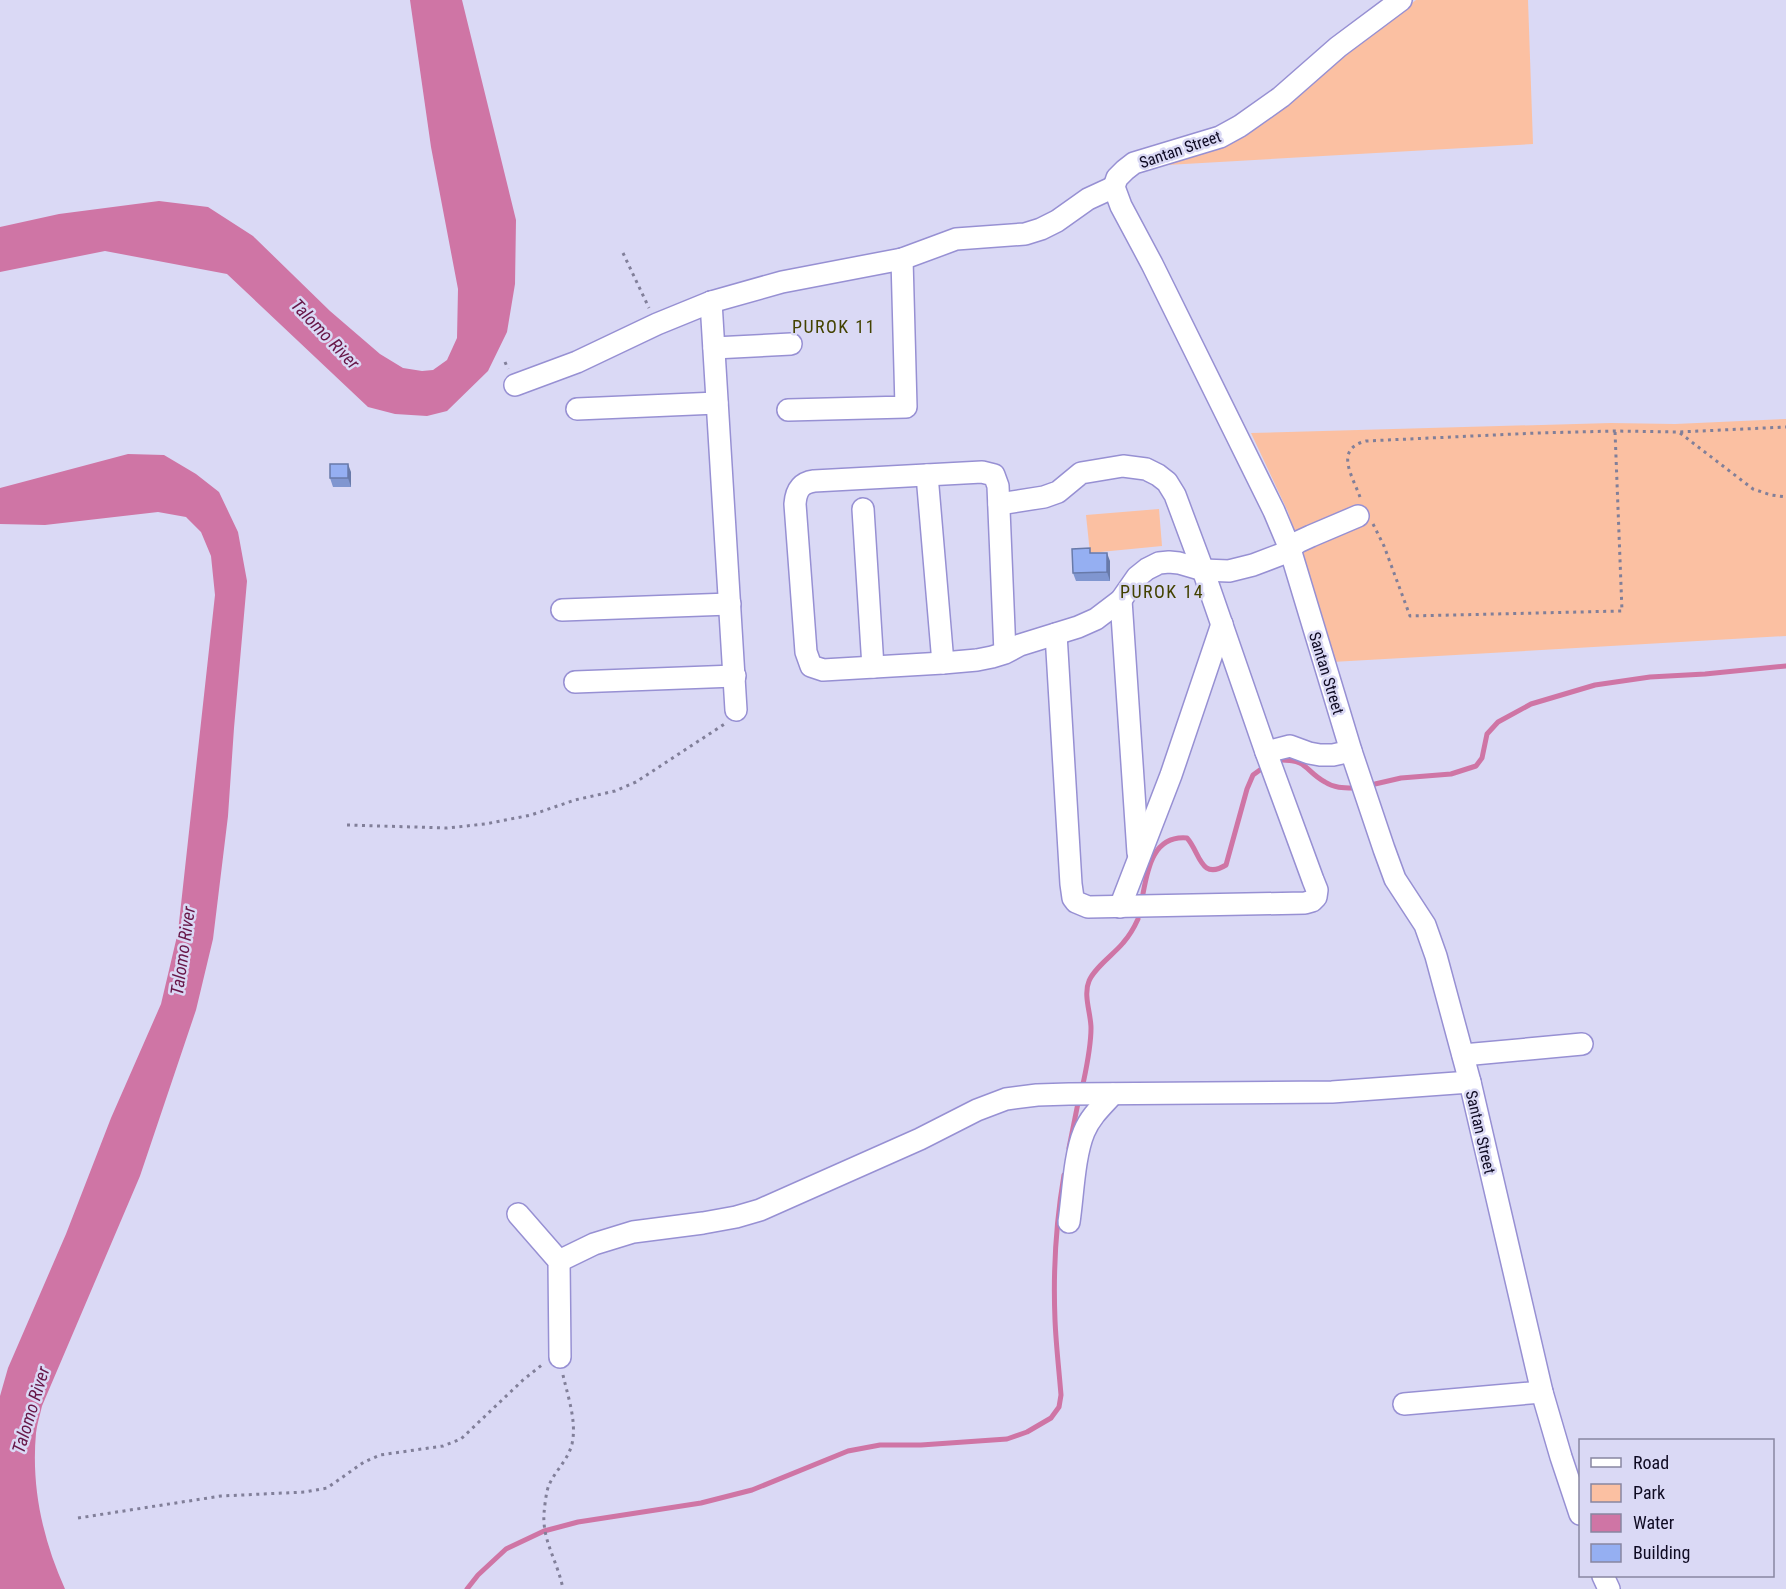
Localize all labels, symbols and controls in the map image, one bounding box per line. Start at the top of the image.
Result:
street label: Santan Street [1137,127,1224,172]
water label: Talomo River [287,294,364,374]
district label: PUROK 11 [792,316,876,337]
district label: PUROK 14 [1120,581,1204,602]
street label: Santan Street [1305,630,1348,717]
water label: Talomo River [166,905,199,997]
street label: Santan Street [1462,1089,1499,1176]
water label: Talomo River [7,1363,54,1456]
legend [1579,1439,1774,1577]
text: Road [1633,1452,1669,1473]
text: Park [1633,1482,1665,1503]
text: Water [1633,1512,1675,1533]
text: Building [1633,1542,1690,1563]

